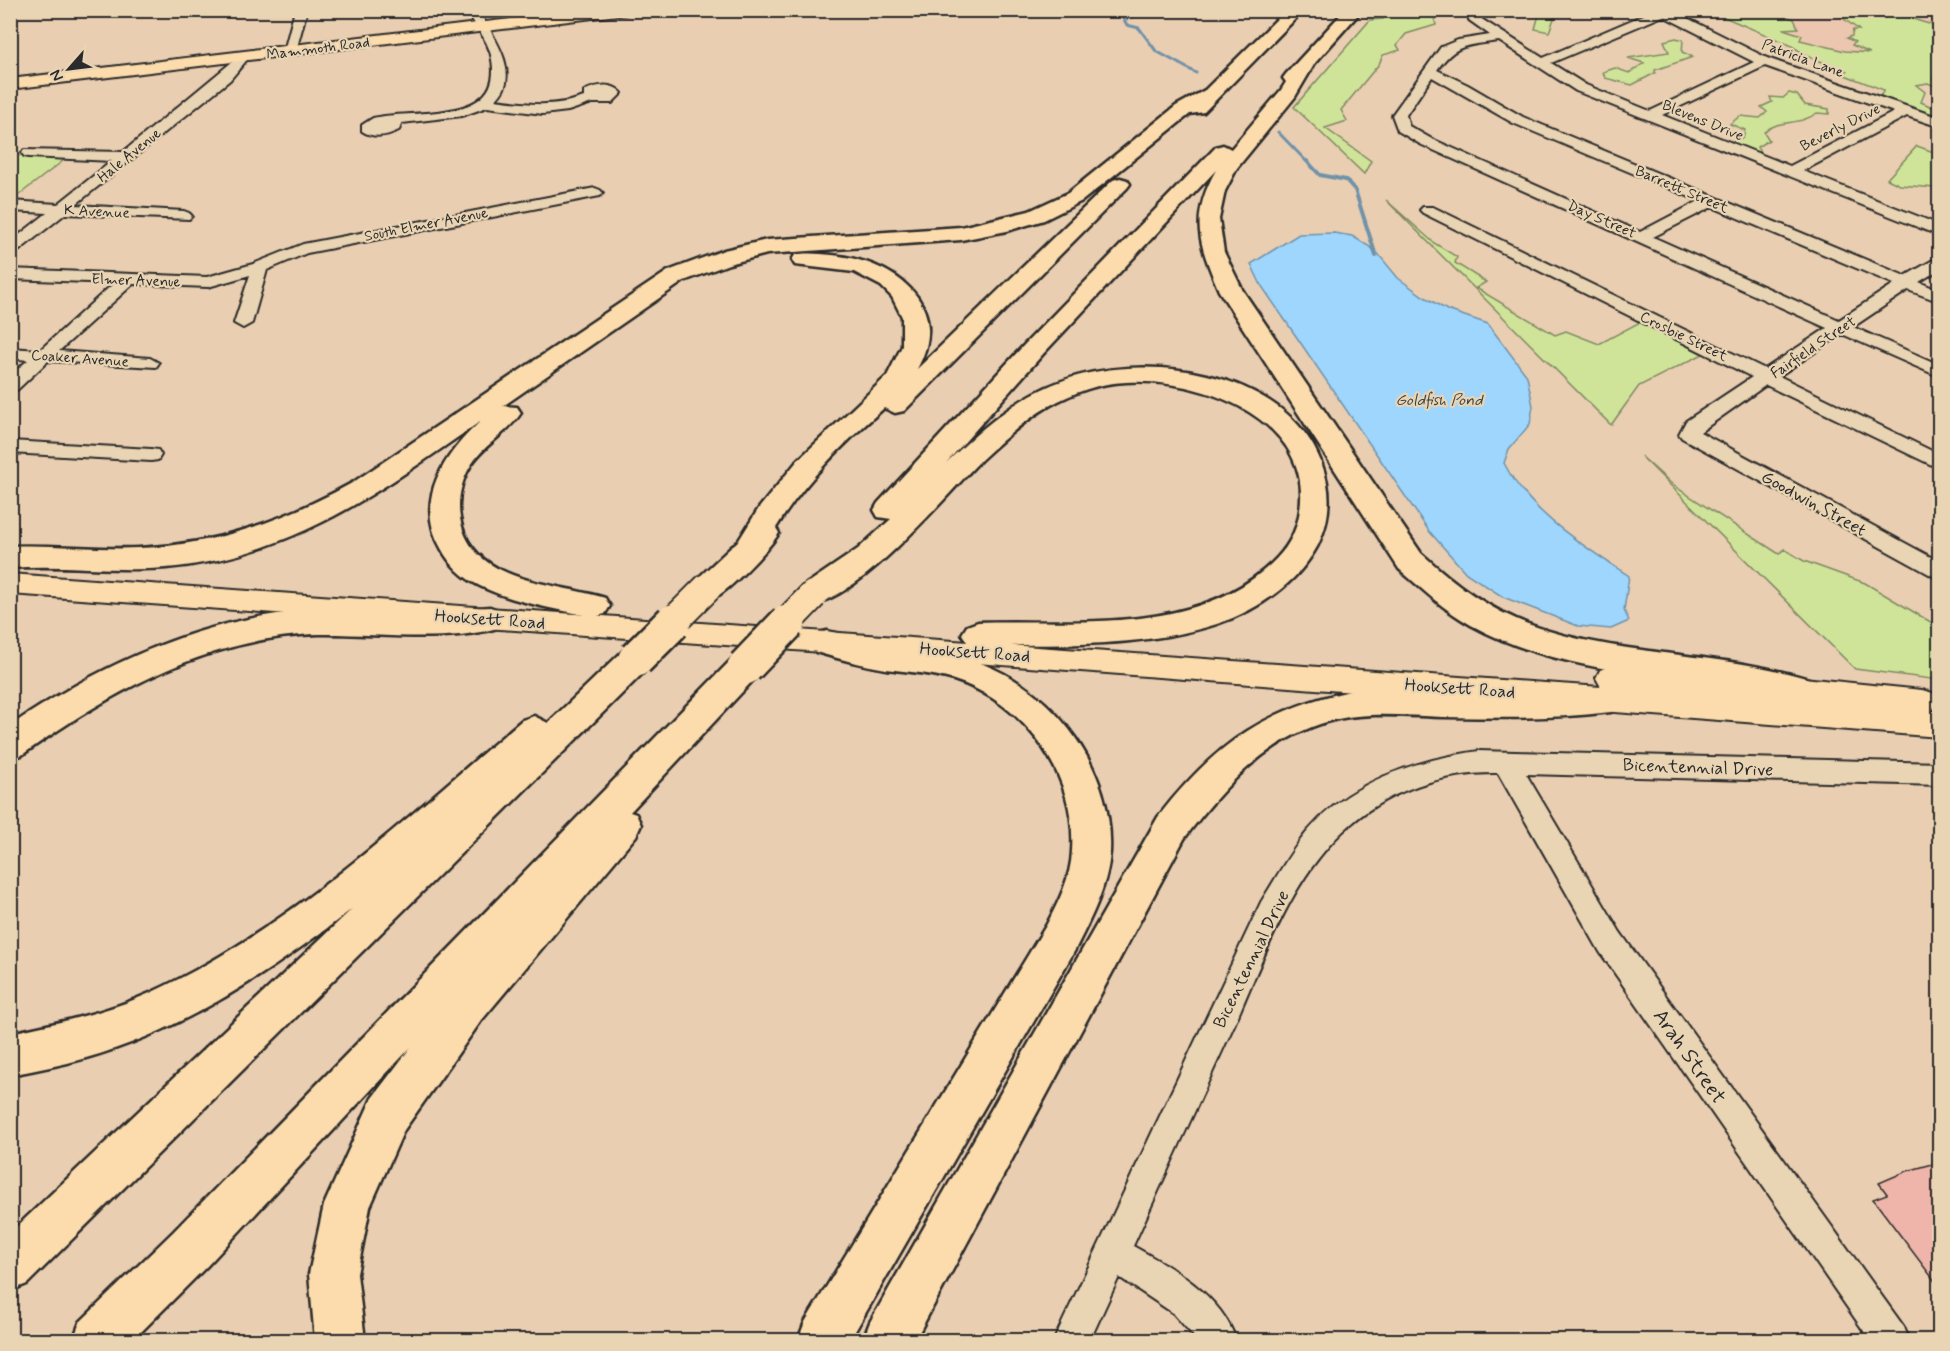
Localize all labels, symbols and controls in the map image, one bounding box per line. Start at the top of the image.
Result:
street label: Mammoth Road [265,33,371,65]
street label: Patricia Lane [1759,35,1846,83]
north arrow [39,39,99,99]
text: N [45,66,69,85]
street label: Blevens Drive [1659,96,1747,146]
street label: Beverly Drive [1797,99,1884,157]
street label: Hale Avenue [93,124,166,188]
street label: Barrett Street [1632,161,1732,219]
street label: Day Street [1564,196,1639,244]
street label: K Avenue [64,200,130,224]
street label: South Elmer Avenue [363,203,490,247]
street label: Elmer Avenue [91,269,181,293]
street label: Crosbie Street [1636,307,1731,367]
street label: Fairfield Street [1767,312,1860,384]
street label: Coaker Avenue [30,346,130,372]
water label: Goldfish Pond [1395,390,1484,411]
street label: Goodwin Street [1757,465,1871,543]
street label: Hooksett Road [434,604,546,636]
street label: Hooksett Road [919,637,1031,669]
street label: Hooksett Road [1404,673,1516,705]
street label: Bicentennial Drive [1622,753,1774,783]
street label: Bicentennial Drive [1208,886,1296,1032]
street label: Arah Street [1646,1003,1732,1110]

